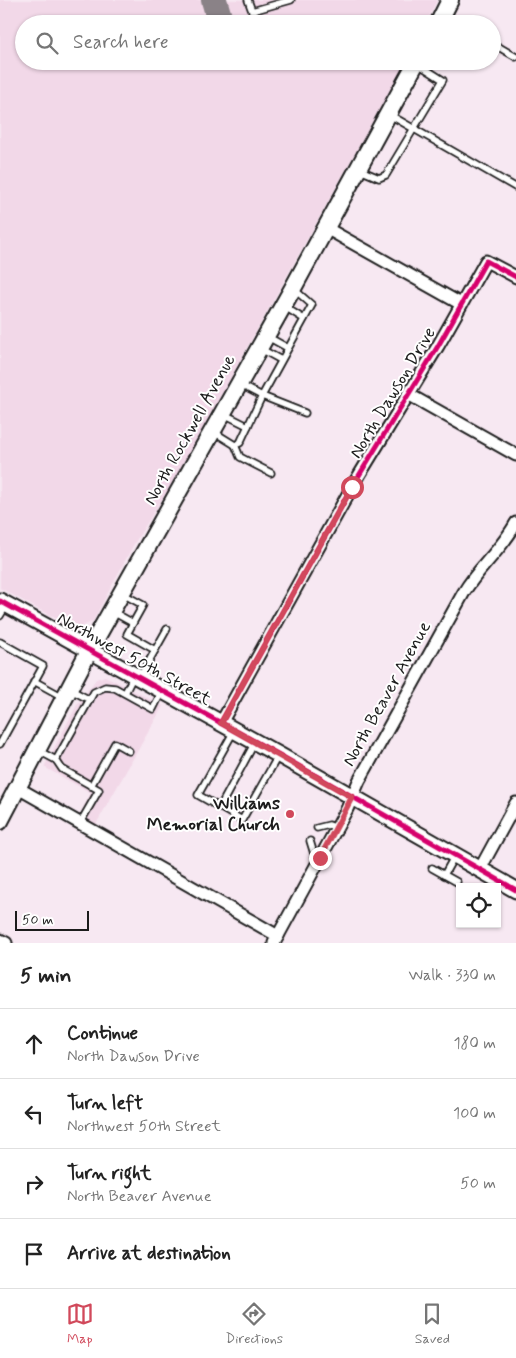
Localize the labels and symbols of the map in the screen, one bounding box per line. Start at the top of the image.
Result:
street label: North Dawson Drive [344,323,442,463]
street label: North Rockwell Avenue [139,350,241,510]
route start [341,476,364,499]
street label: Northwest 50th Street [53,607,216,712]
street label: North Beaver Avenue [337,617,437,771]
place label: Williams Memorial Church [147,792,280,837]
marker: Williams Memorial Church [284,808,296,820]
route end [309,847,332,870]
scale bar [15,908,89,931]

